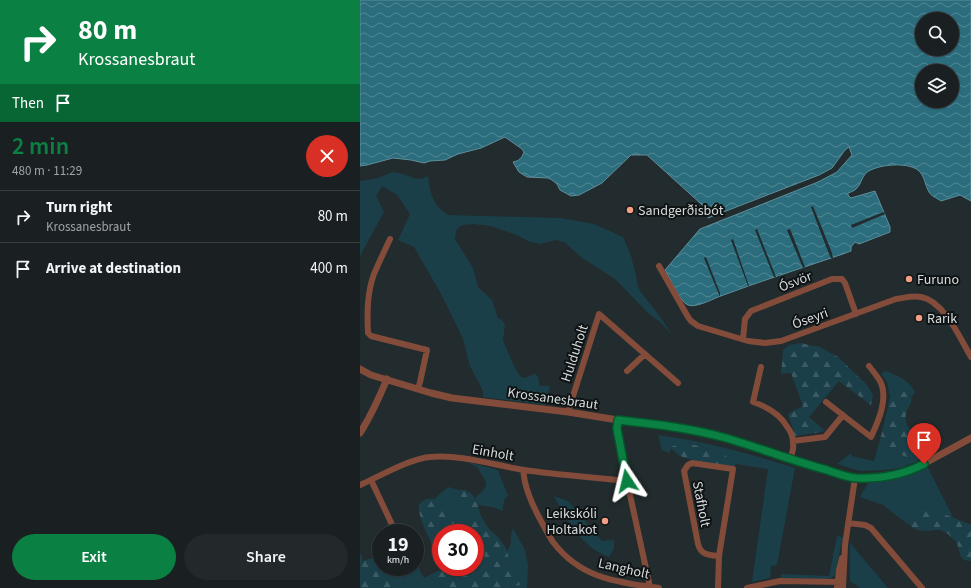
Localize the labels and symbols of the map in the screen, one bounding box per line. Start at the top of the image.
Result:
place label: Sandgerðisbót [638,201,724,221]
marker: Sandgerðisbót [625,205,635,215]
street label: Ósvör [776,266,815,297]
place label: Furuno [917,270,959,290]
marker: Furuno [904,274,914,284]
street label: Óseyri [790,303,831,335]
place label: Rarik [927,309,957,329]
marker: Rarik [914,313,924,323]
street label: Hulduholt [556,322,594,385]
street label: Krossanesbraut [506,383,600,415]
pin [907,423,941,464]
street label: Einholt [470,439,515,467]
position arrow [606,460,648,502]
street label: Stafholt [687,480,715,529]
place label: Leikskóli Holtakot [546,504,597,540]
marker: Leikskóli Holtakot [600,516,610,526]
speed limit sign: 30 [432,524,484,576]
street label: Langholt [596,553,652,585]

